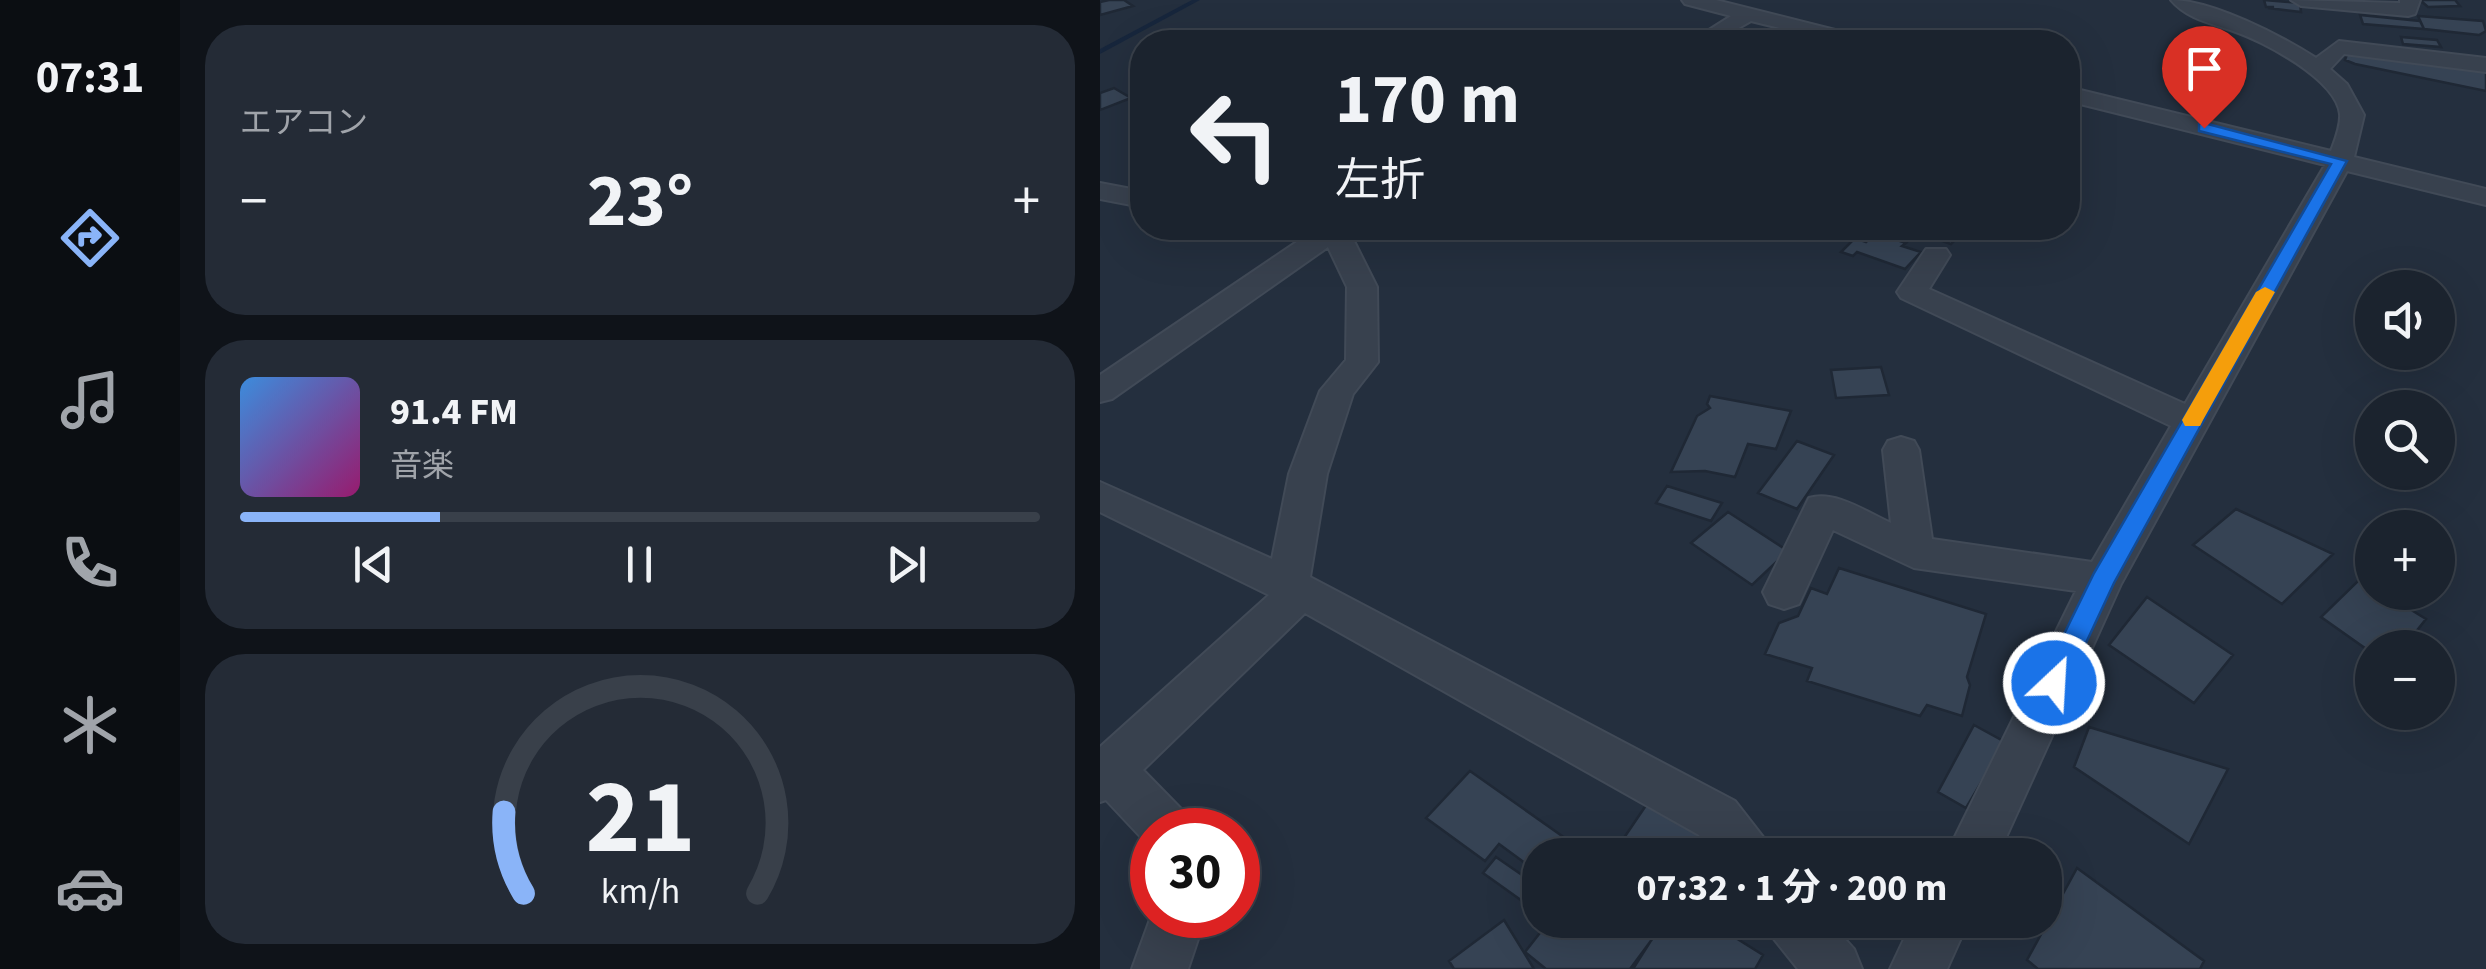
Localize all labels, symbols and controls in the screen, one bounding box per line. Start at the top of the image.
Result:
pin [2162,26,2247,129]
icon: arrive [2177,41,2232,96]
text: 07:31 [36,46,144,110]
text: 170 m [1335,50,1520,150]
icon: left [1170,70,1300,200]
text: エアコン [240,100,368,146]
text: 23° [587,148,693,255]
text: 左折 [1335,149,1425,213]
text: − [240,163,267,241]
text: + [1013,163,1040,241]
icon: directions [55,203,125,273]
map controls [2355,270,2455,730]
button: sound [2355,270,2455,370]
icon: music [55,365,125,435]
text: 91.4 FM [390,385,518,439]
button: search [2355,390,2455,490]
text: 音楽 [390,443,454,489]
button: + [2355,510,2455,610]
icon: phone [55,528,125,598]
icon: previous [346,537,401,592]
icon: pause [612,537,667,592]
icon: next [879,537,934,592]
button: − [2355,630,2455,730]
position arrow [2002,631,2106,735]
icon: climate [55,690,125,760]
text: 21 [585,745,695,893]
speed limit sign: 30 [1130,808,1260,938]
icon: car [55,853,125,923]
text: 07:32 · 1 分 · 200 m [1637,861,1947,915]
text: km/h [600,866,680,917]

